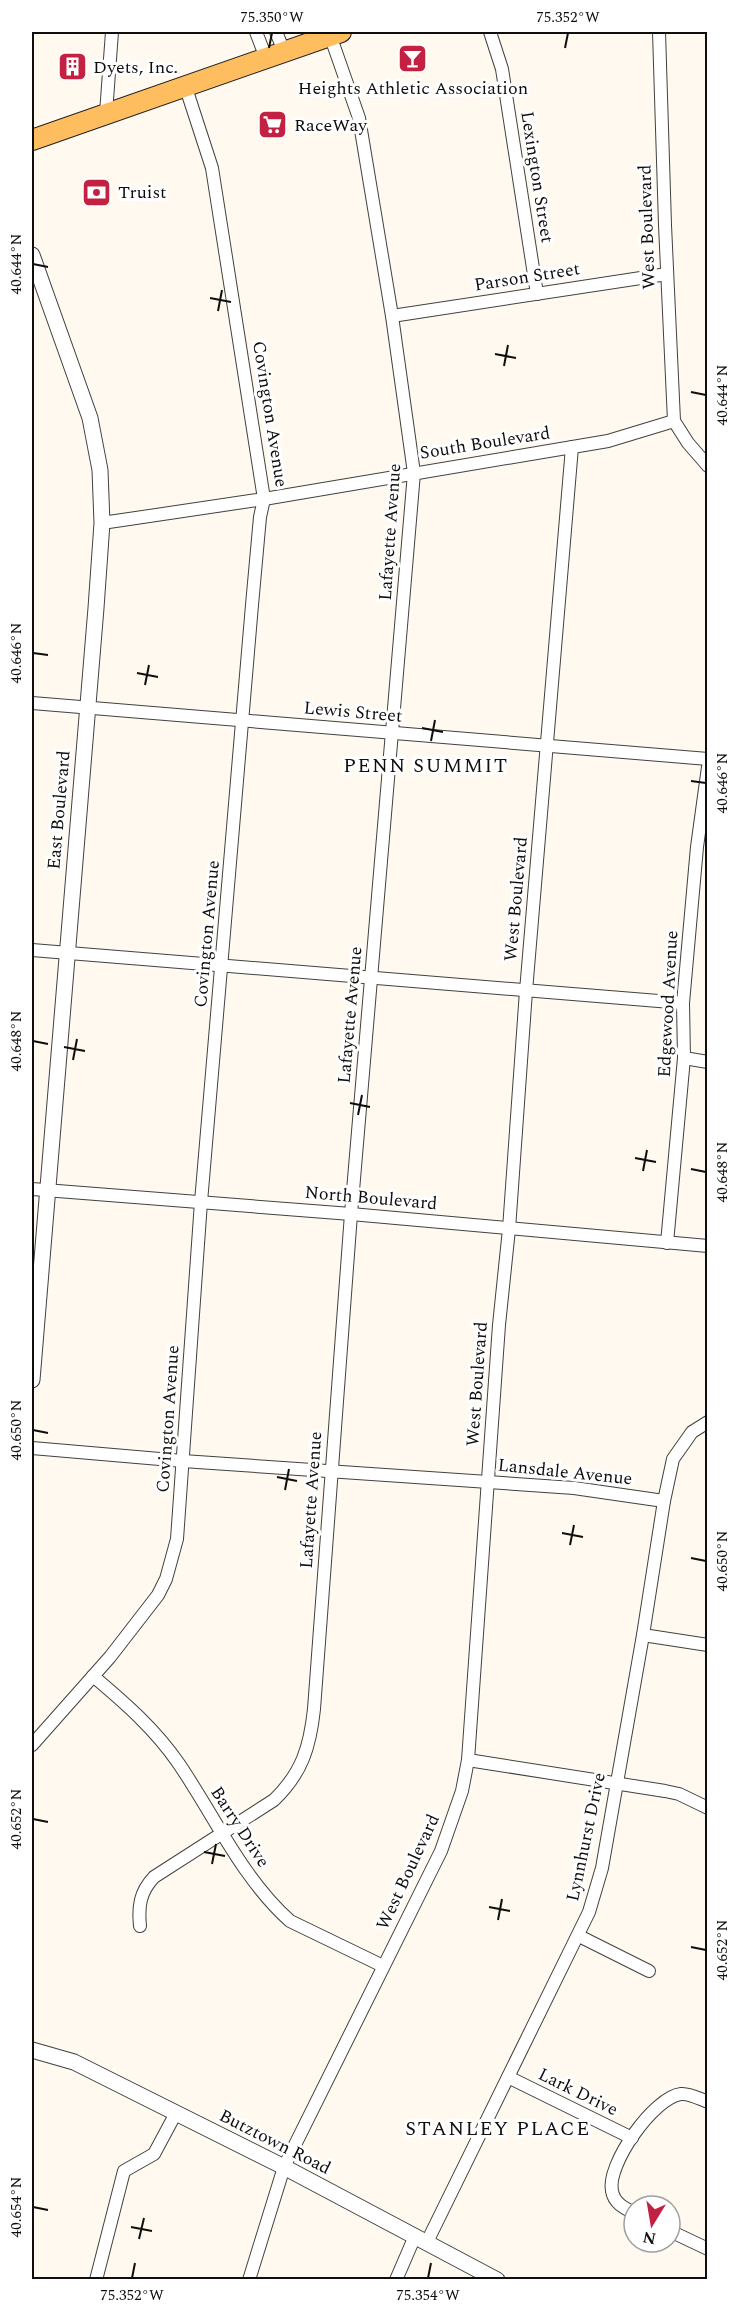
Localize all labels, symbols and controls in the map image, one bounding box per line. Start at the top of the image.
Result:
text: 75.350°W [240,6,304,29]
text: 75.352°W [536,6,600,29]
bar icon: Heights Athletic Association [397,43,429,75]
building icon: Dyets, Inc. [56,51,88,83]
place label: Dyets, Inc. [93,54,178,81]
place label: Heights Athletic Association [298,75,528,102]
supermarket icon: RaceWay [257,109,289,141]
street label: Lexington Street [513,109,561,245]
place label: RaceWay [294,112,368,139]
street label: West Boulevard [631,164,663,290]
bank icon: Truist [81,176,113,208]
place label: Truist [118,179,166,206]
text: 40.644°N [5,234,28,294]
street label: Parson Street [472,255,582,299]
street label: Covington Avenue [245,339,295,489]
text: 40.644°N [711,365,734,425]
street label: South Boulevard [418,419,552,467]
street label: Lafayette Avenue [372,462,408,602]
text: 40.646°N [5,623,28,683]
street label: Lewis Street [303,694,403,730]
street label: East Boulevard [40,749,78,871]
district label: PENN SUMMIT [343,751,509,781]
text: 40.646°N [711,753,734,813]
street label: West Boulevard [497,836,535,962]
street label: Covington Avenue [187,859,227,1009]
street label: Edgewood Avenue [651,930,685,1078]
street label: Lafayette Avenue [331,945,369,1085]
text: 40.648°N [5,1011,28,1071]
text: 40.648°N [711,1142,734,1202]
street label: North Boulevard [304,1179,438,1217]
street label: West Boulevard [459,1321,495,1447]
street label: Covington Avenue [149,1344,187,1494]
text: 40.650°N [5,1400,28,1460]
street label: Lafayette Avenue [293,1430,329,1570]
street label: Lansdale Avenue [496,1452,634,1492]
text: 40.650°N [711,1531,734,1591]
street label: Lynnhurst Drive [559,1770,613,1904]
street label: Barry Drive [204,1781,276,1873]
text: 40.652°N [5,1789,28,1849]
street label: West Boulevard [369,1810,447,1934]
text: 40.652°N [711,1920,734,1980]
street label: Lark Drive [533,2061,623,2123]
street label: Butztown Road [214,2102,336,2182]
district label: STANLEY PLACE [405,2114,591,2144]
text: 40.654°N [5,2177,28,2237]
north arrow [622,2194,682,2254]
text: N [641,2225,658,2251]
text: 75.352°W [100,2284,164,2307]
text: 75.354°W [396,2284,460,2307]

